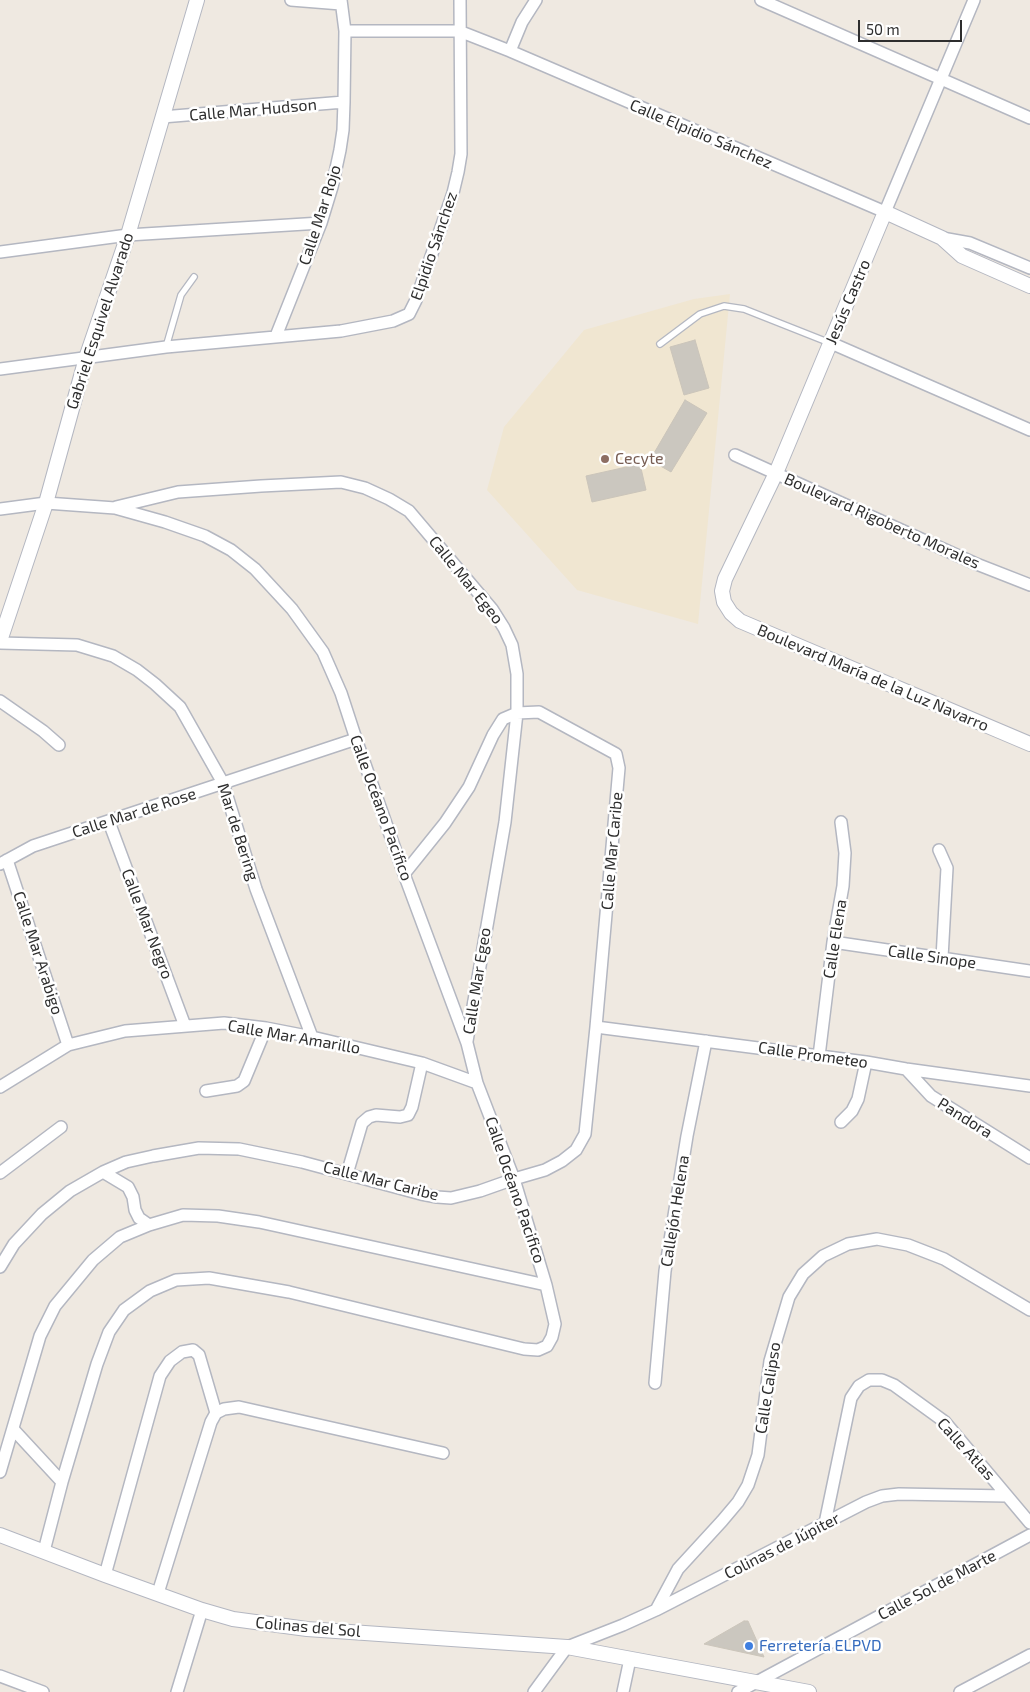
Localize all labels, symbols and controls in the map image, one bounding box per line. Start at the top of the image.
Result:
scale bar [860,10,964,42]
text: 50 m [866,20,900,38]
street label: Calle Mar Hudson [188,95,318,125]
street label: Calle Elpidio Sánchez [627,95,775,173]
street label: Calle Mar Rojo [295,162,345,268]
street label: Elpidio Sánchez [406,189,462,303]
street label: Gabriel Esquivel Alvarado [62,230,138,412]
street label: Jesús Castro [822,257,874,347]
place label: Cecyte [615,449,664,469]
marker: Cecyte [599,453,611,465]
street label: Boulevard Rigoberto Morales [781,469,983,573]
street label: Calle Mar Egeo [425,532,507,628]
street label: Boulevard María de la Luz Navarro [754,620,992,736]
street label: Calle Océano Pacifico [346,732,416,884]
street label: Mar de Bering [213,781,263,883]
street label: Calle Mar de Rose [70,784,198,842]
street label: Calle Mar Caribe [597,791,627,911]
street label: Calle Mar Negro [117,866,177,982]
street label: Calle Mar Arabigo [9,889,67,1017]
street label: Calle Elena [819,898,851,980]
street label: Calle Mar Egeo [459,926,495,1036]
street label: Calle Sinope [887,941,977,973]
street label: Calle Mar Amarillo [226,1016,362,1058]
street label: Calle Prometeo [757,1038,869,1072]
street label: Pandora [934,1094,996,1142]
street label: Calle Océano Pacifico [481,1114,549,1266]
street label: Callejón Helena [657,1154,693,1268]
street label: Calle Mar Caribe [321,1157,441,1205]
street label: Calle Calipso [751,1341,785,1435]
street label: Calle Atlas [933,1414,999,1484]
street label: Colinas de Júpiter [721,1509,843,1583]
street label: Calle Sol de Marte [875,1546,999,1624]
street label: Colinas del Sol [255,1613,361,1641]
place label: Ferretería ELPVD [759,1636,882,1656]
marker: Ferretería ELPVD [743,1640,755,1652]

